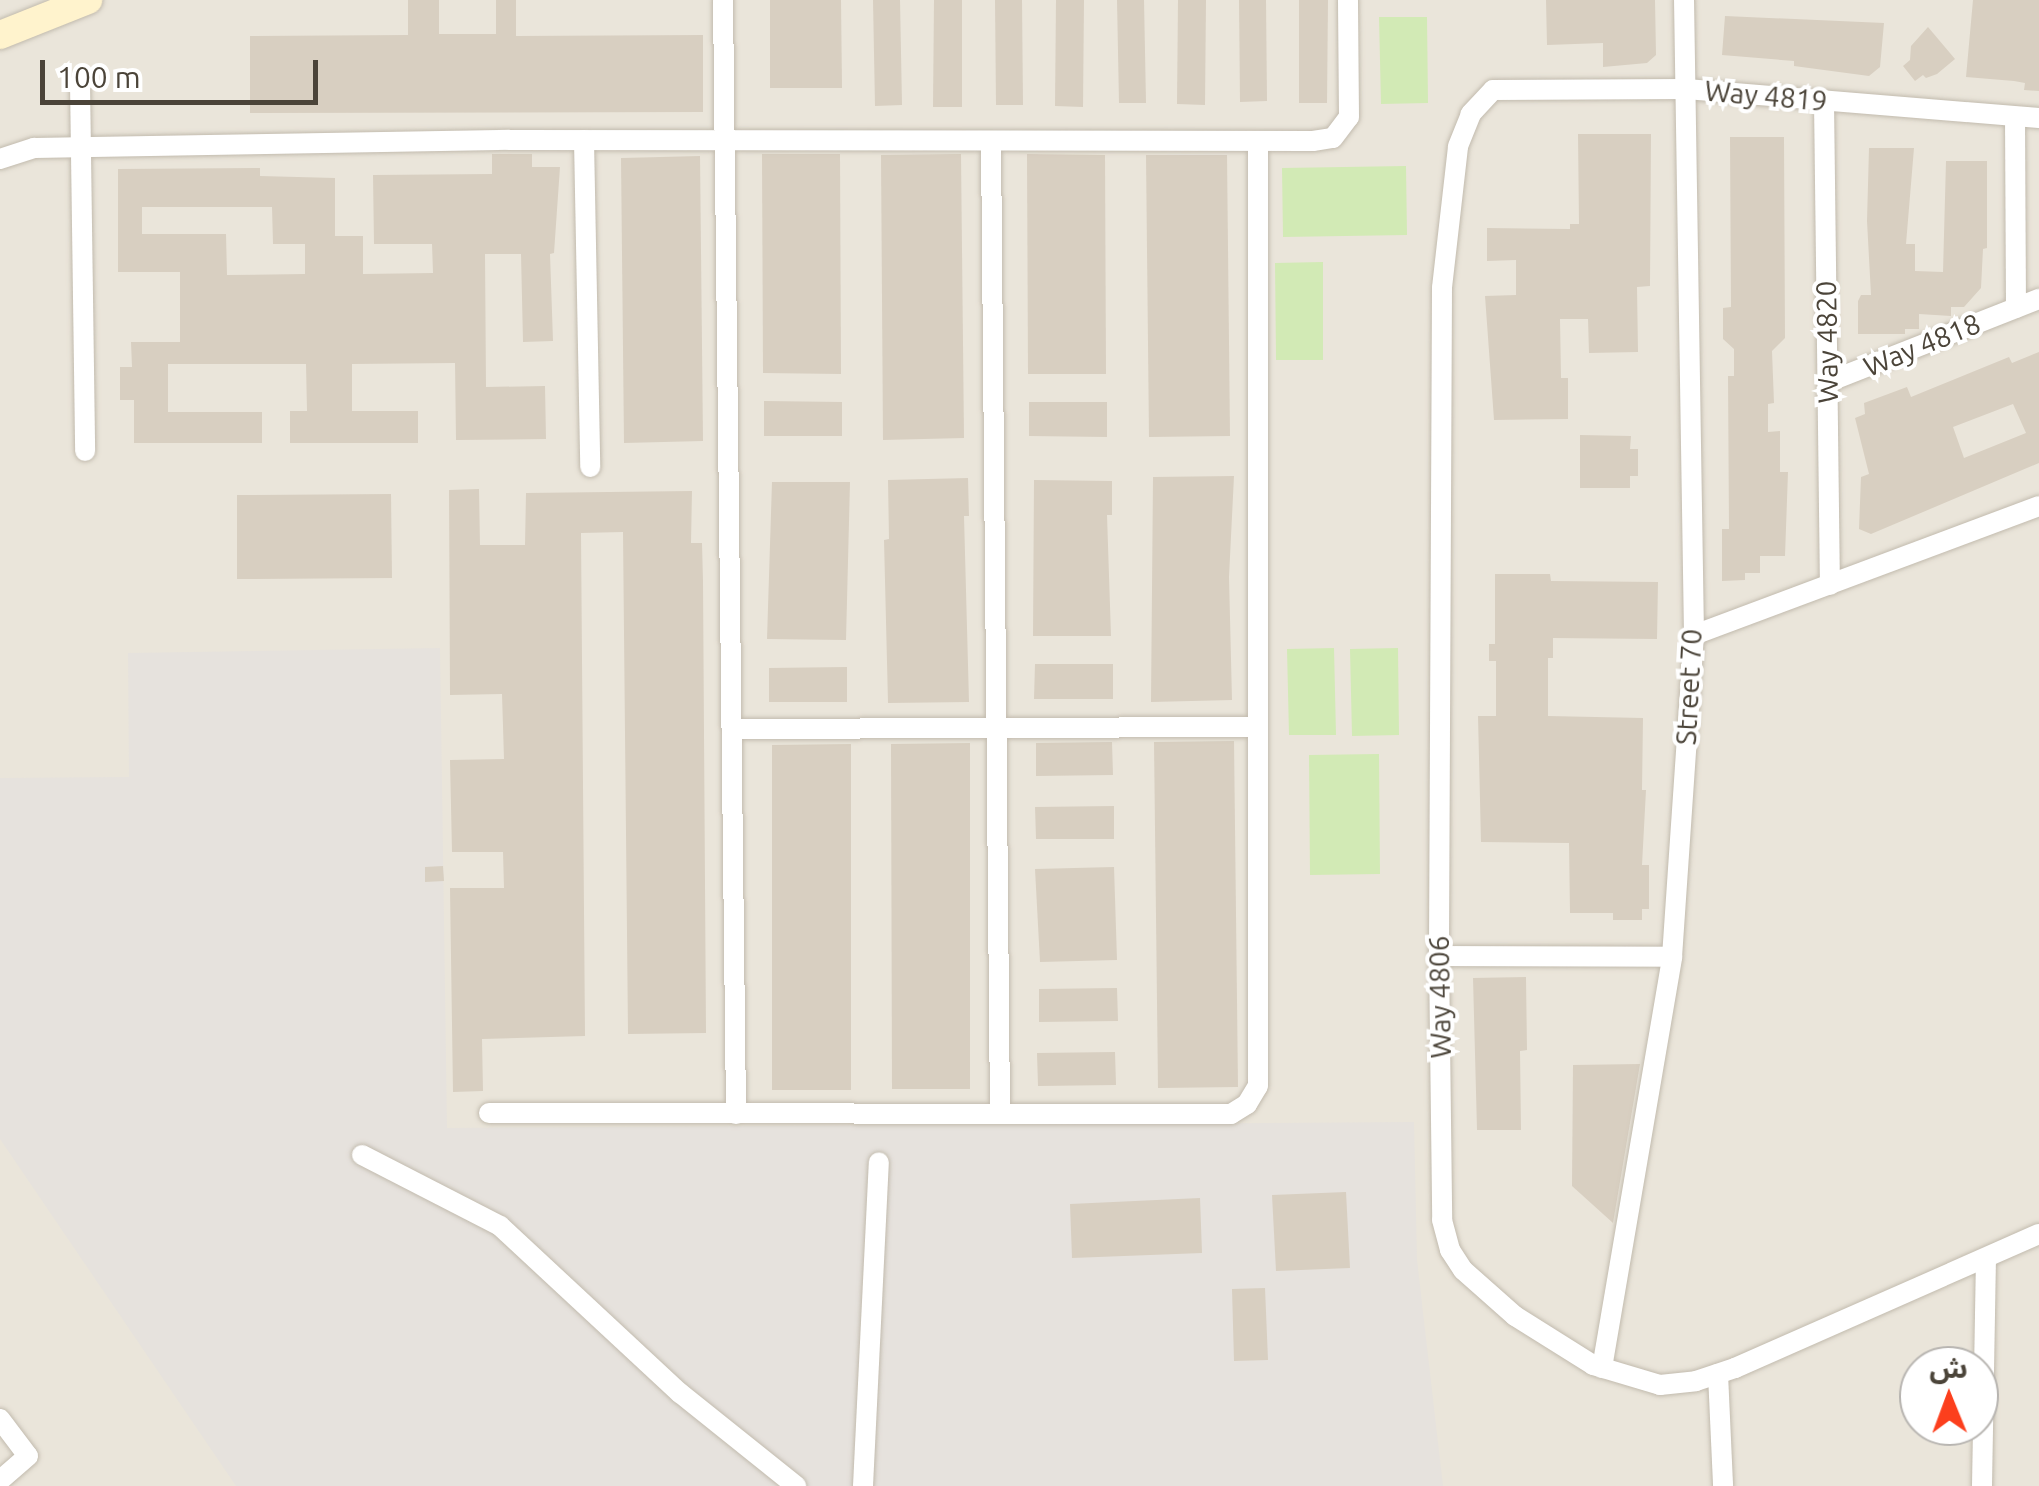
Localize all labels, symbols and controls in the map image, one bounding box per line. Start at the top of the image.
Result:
scale bar [45,40,322,102]
text: 100 m [57,60,141,94]
street label: Way 4819 [1703,74,1829,118]
street label: Way 4820 [1809,280,1845,404]
street label: Way 4818 [1859,306,1985,384]
street label: Street 70 [1669,628,1709,746]
street label: Way 4806 [1422,935,1458,1059]
north arrow [1899,1346,1999,1446]
text: ش [1929,1352,1968,1383]

